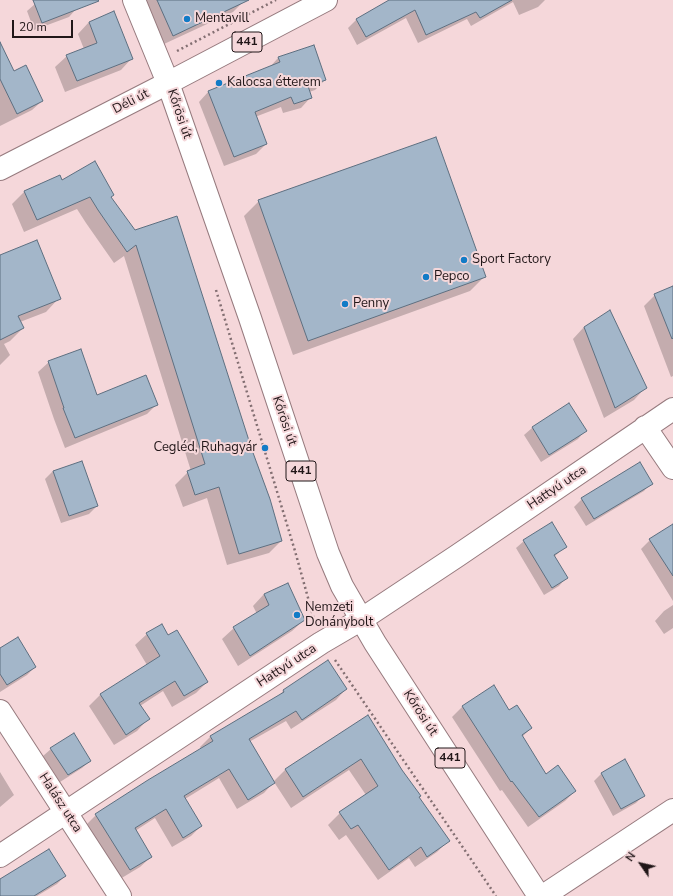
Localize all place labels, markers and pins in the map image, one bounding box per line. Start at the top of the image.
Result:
place label: Mentavill [195,11,249,27]
marker: Mentavill [182,14,192,24]
place label: Kalocsa étterem [227,75,321,91]
marker: Kalocsa étterem [214,78,224,88]
place label: Sport Factory [472,252,551,268]
marker: Sport Factory [459,255,469,265]
place label: Pepco [434,269,470,285]
marker: Pepco [421,272,431,282]
place label: Penny [353,296,389,312]
marker: Penny [340,299,350,309]
place label: Cegléd, Ruhagyár [154,440,257,456]
marker: Cegléd, Ruhagyár [260,443,270,453]
place label: Nemzeti Dohánybolt [305,600,373,631]
marker: Nemzeti Dohánybolt [292,610,302,620]

